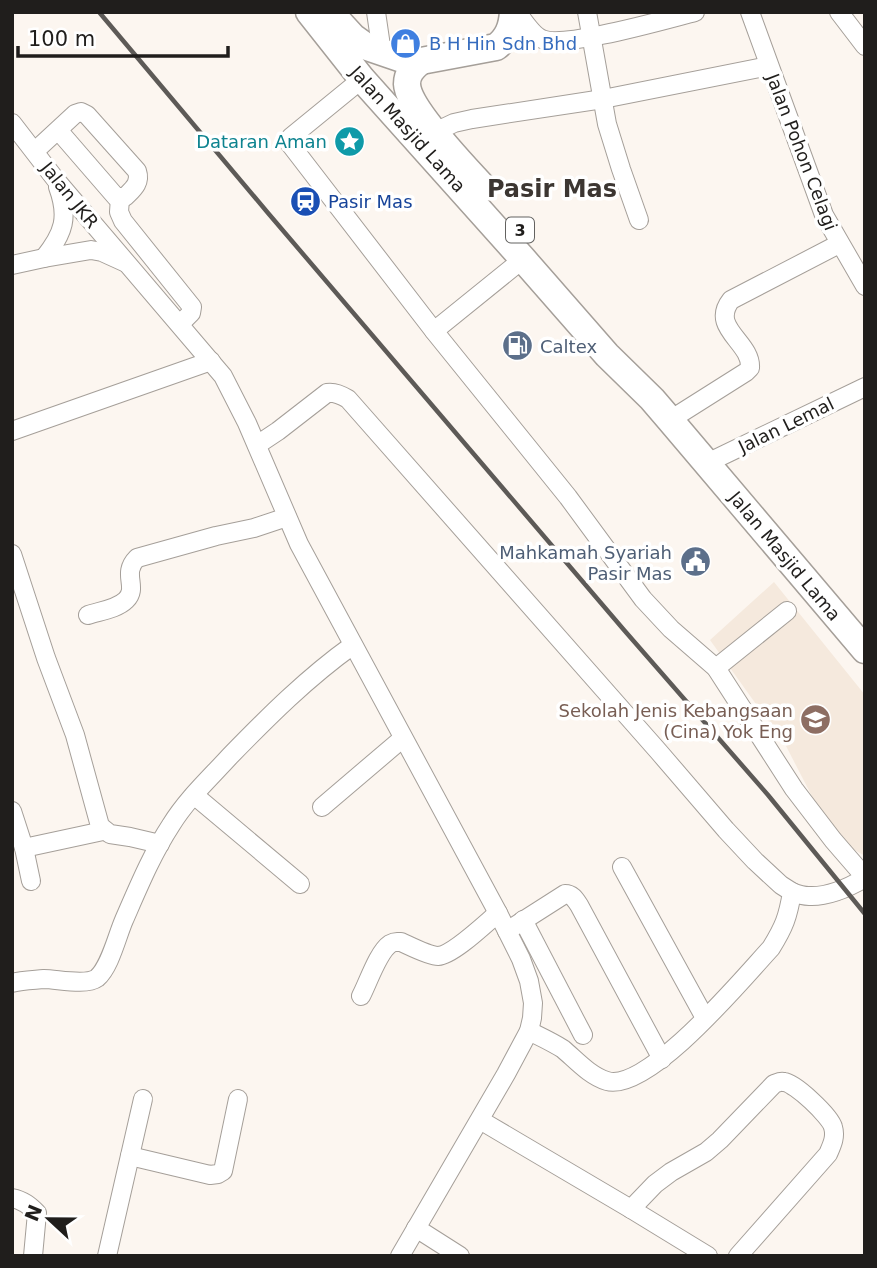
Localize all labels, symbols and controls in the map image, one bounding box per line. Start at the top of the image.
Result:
scale bar [18,14,228,58]
shop icon: B H Hin Sdn Bhd [389,26,423,60]
text: 100 m [28,27,95,51]
place label: B H Hin Sdn Bhd [429,33,577,54]
street label: Jalan Masjid Lama [345,61,470,196]
street label: Jalan Pohon Celagi [762,70,842,233]
place icon: Dataran Aman [333,124,367,158]
place label: Dataran Aman [196,131,327,152]
street label: Jalan JKR [36,157,103,232]
district label: Pasir Mas [487,175,617,203]
station icon: Pasir Mas [288,184,322,218]
place label: Pasir Mas [328,191,413,212]
road number: 3 [506,218,534,242]
fuel station icon: Caltex [500,329,534,363]
place label: Caltex [540,336,597,357]
street label: Jalan Lemal [734,393,837,458]
street label: Jalan Masjid Lama [724,486,845,625]
place label: Mahkamah Syariah Pasir Mas [499,542,672,584]
public building icon: Mahkamah Syariah Pasir Mas [678,545,712,579]
place label: Sekolah Jenis Kebangsaan (Cina) Yok Eng [559,700,793,742]
school or university icon: Sekolah Jenis Kebangsaan (Cina) Yok Eng [799,703,833,737]
north arrow [14,1184,84,1254]
text: N [20,1201,46,1224]

